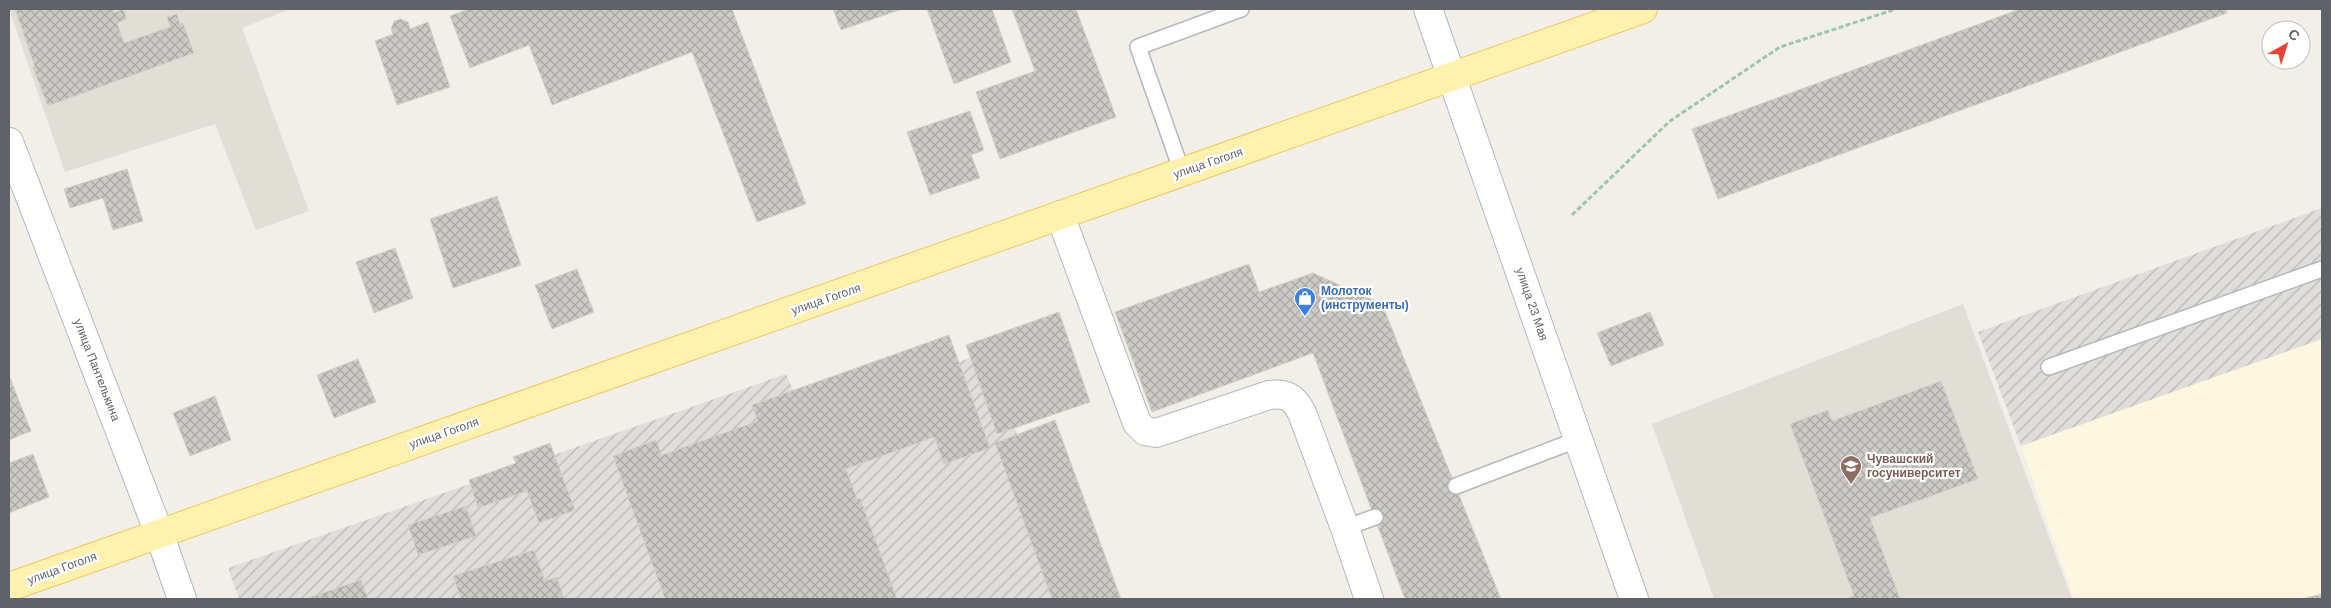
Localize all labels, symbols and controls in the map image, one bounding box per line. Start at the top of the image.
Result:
north arrow [2261,20,2311,70]
text: С [2285,25,2303,44]
street label: улица Гоголя [1171,145,1245,181]
street label: улица 23 Мая [1513,266,1551,342]
street label: улица Гоголя [789,281,863,317]
place label: Молоток (инструменты) [1321,284,1409,312]
shop icon: Молоток (инструменты) [1293,286,1317,317]
street label: улица Пантелькина [71,317,123,423]
street label: улица Гоголя [407,415,481,451]
place label: Чувашский госуниверситет [1867,452,1961,480]
school or university icon: Чувашский госуниверситет [1839,454,1863,485]
street label: улица Гоголя [25,549,99,587]

